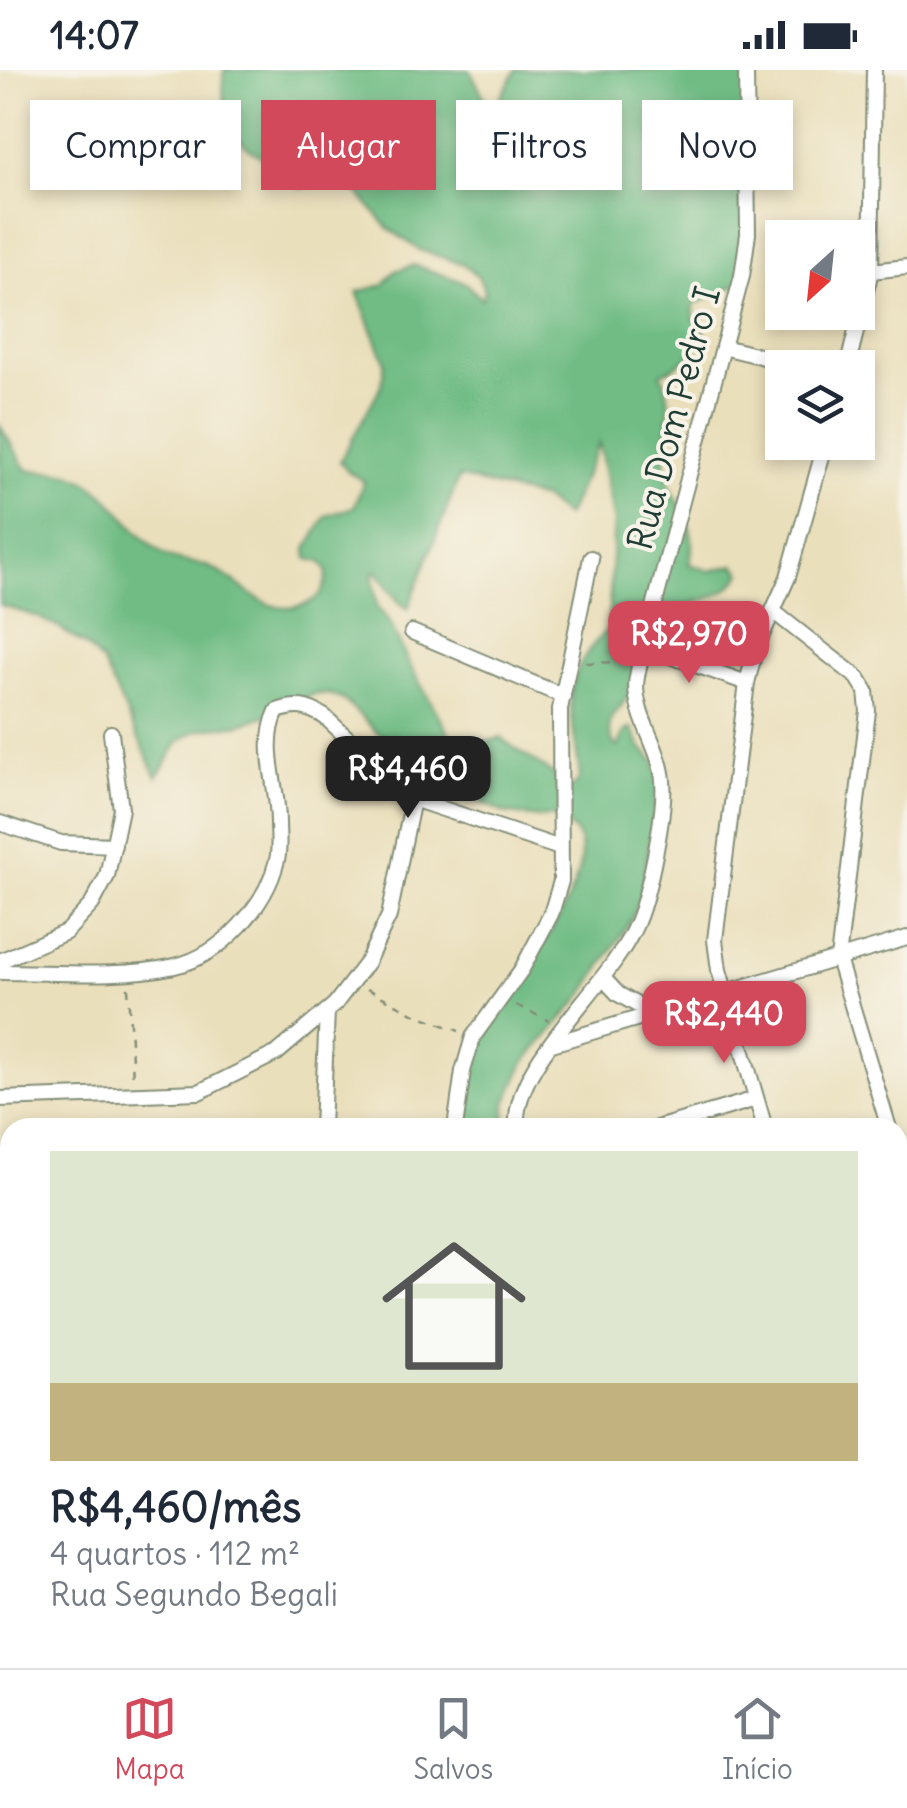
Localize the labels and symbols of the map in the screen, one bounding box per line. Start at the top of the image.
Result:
north arrow [765,220,875,330]
street label: Rua Dom Pedro I [617,282,729,554]
pin: R$2,970 [597,601,781,686]
pin: R$4,460 [316,736,500,821]
pin: R$2,440 [632,981,816,1066]

